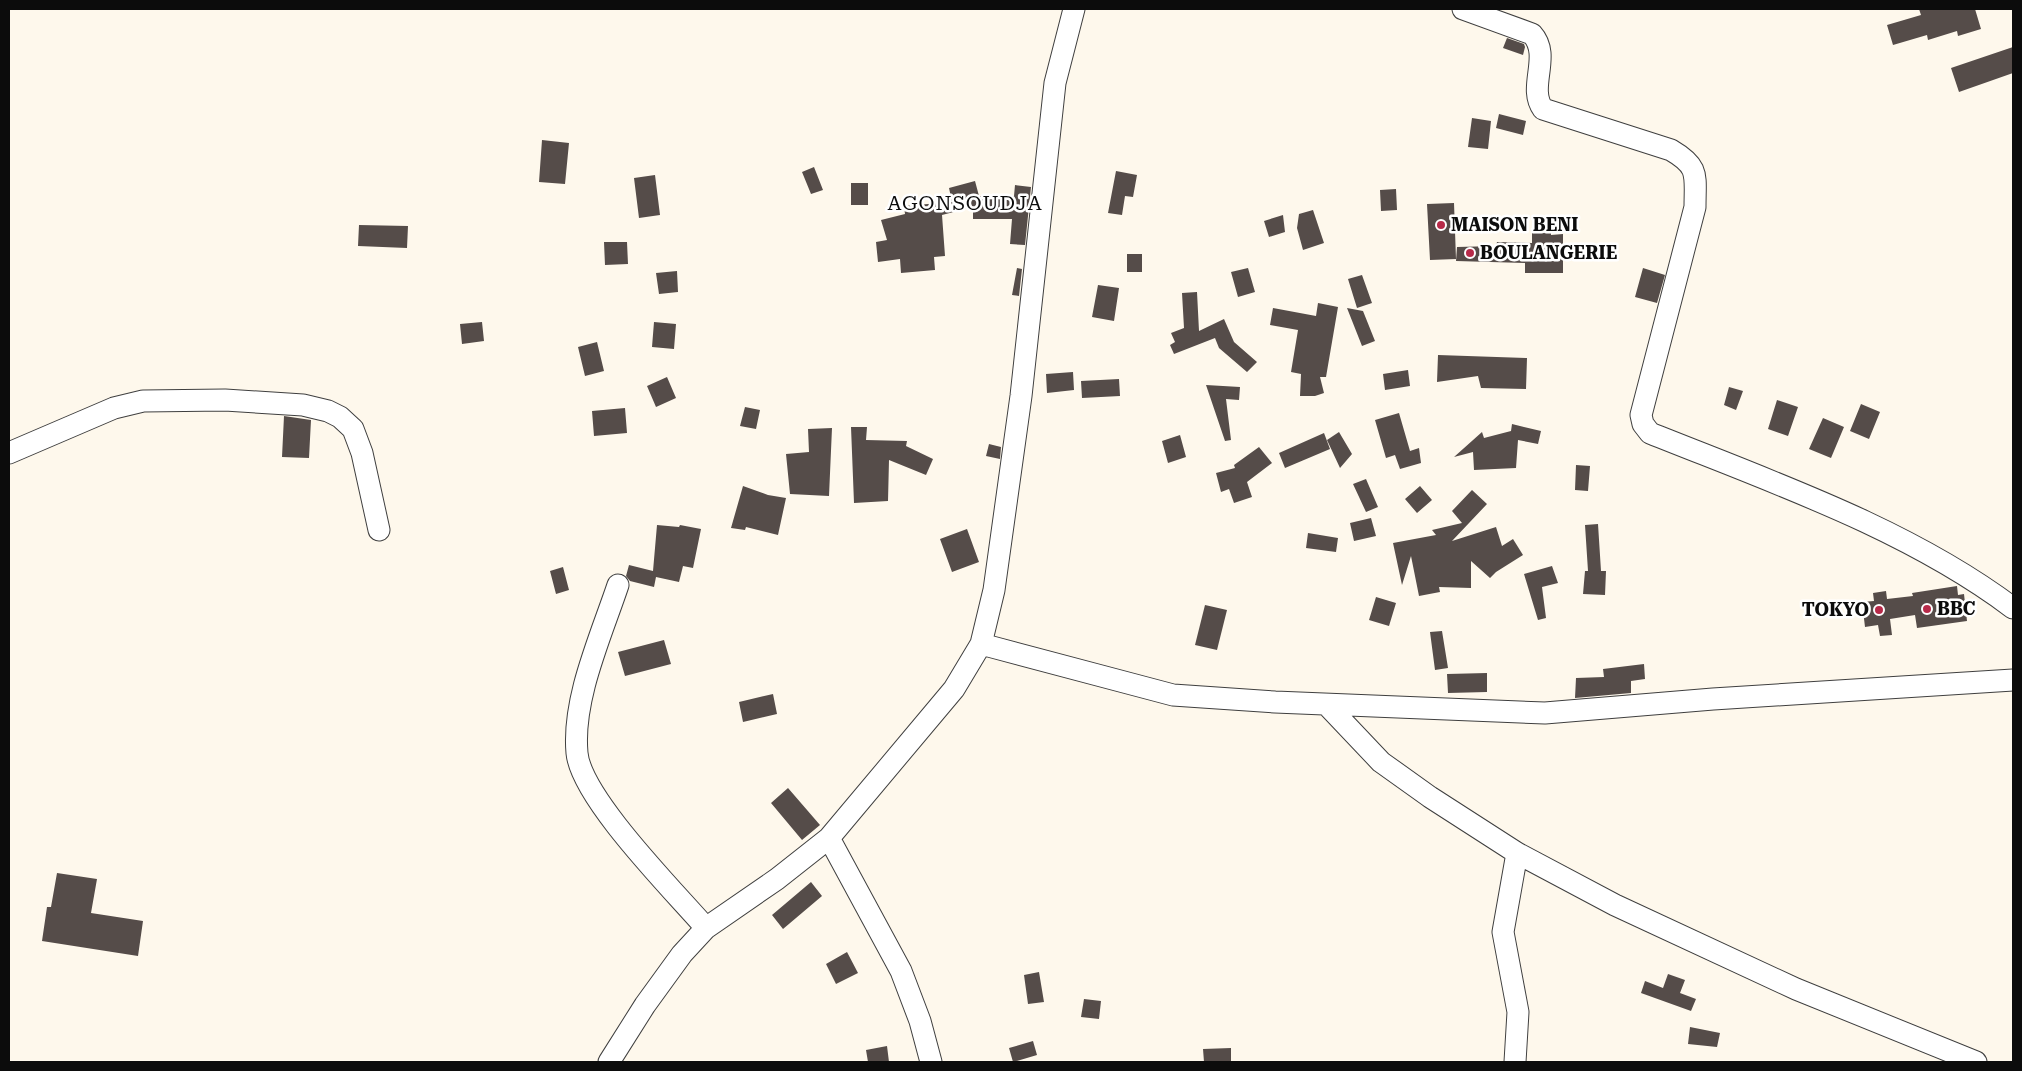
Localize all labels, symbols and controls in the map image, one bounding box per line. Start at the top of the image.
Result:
district label: AGONSOUDJA [887,191,1043,215]
place label: MAISON BENI [1451,214,1578,235]
marker: MAISON BENI [1435,219,1447,231]
place label: BOULANGERIE [1480,242,1617,263]
marker: BOULANGERIE [1464,247,1476,259]
place label: BBC [1937,598,1976,619]
place label: TOKYO [1802,599,1869,620]
marker: BBC [1921,603,1933,615]
marker: TOKYO [1873,604,1885,616]

